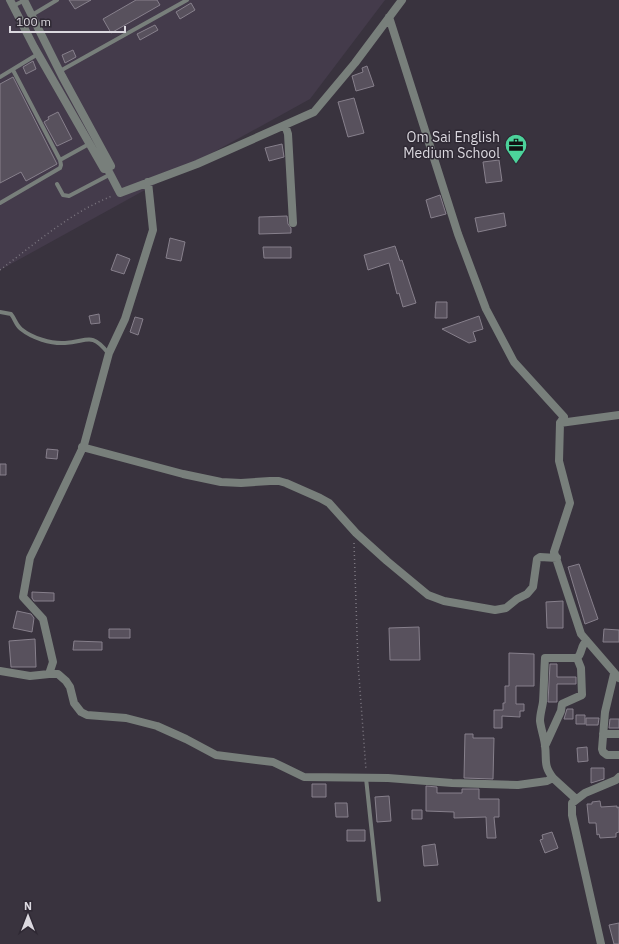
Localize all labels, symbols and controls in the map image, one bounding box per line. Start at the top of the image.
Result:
scale bar [10,8,125,34]
text: 100 m [16,14,51,29]
place label: Om Sai English Medium School [403,128,500,162]
office icon: Om Sai English Medium School [503,132,529,165]
north arrow [8,896,48,936]
text: N [24,899,32,913]

